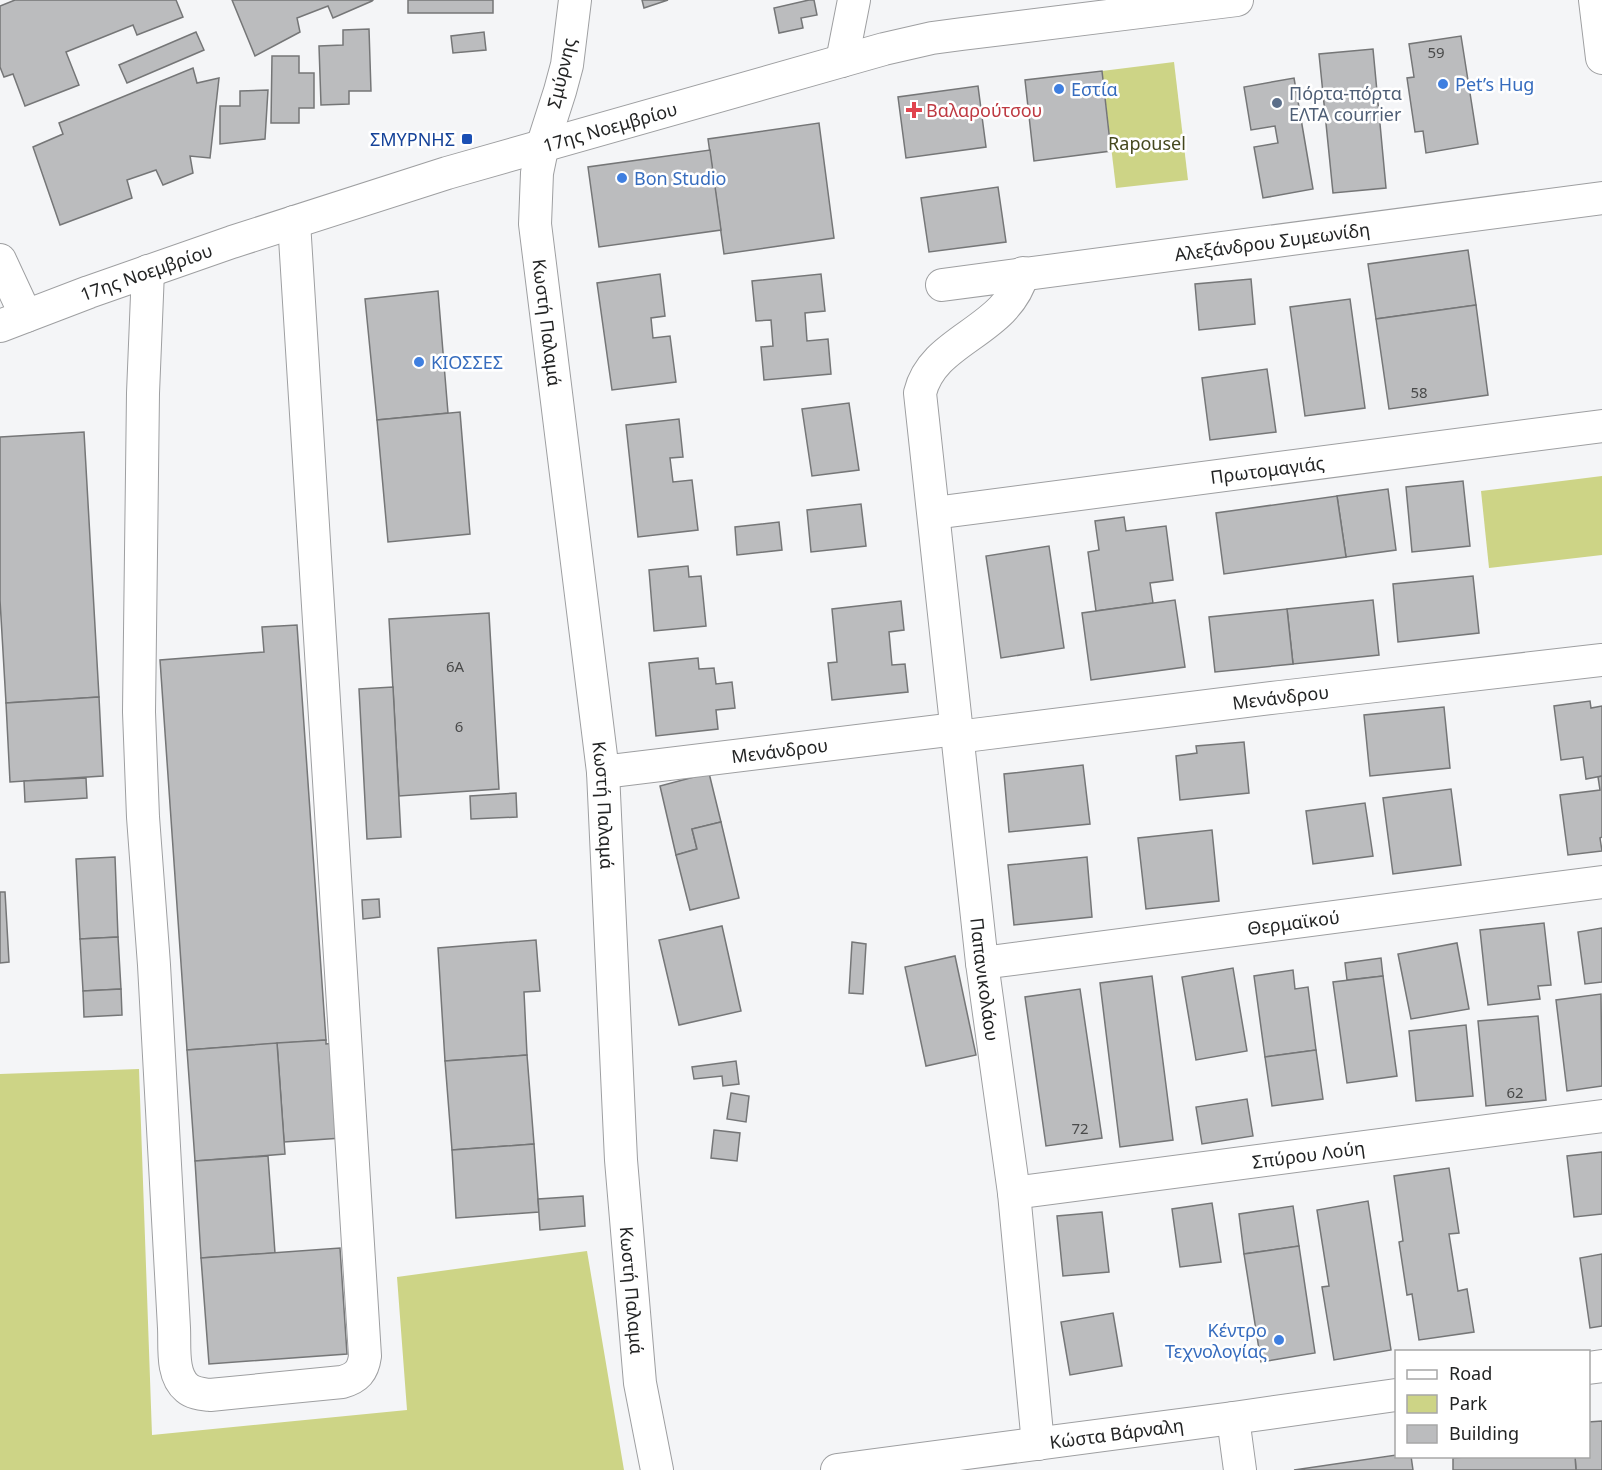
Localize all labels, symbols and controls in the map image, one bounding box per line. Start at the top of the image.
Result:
street label: Σμύρνης [541,35,581,111]
house number: 59 [1427,42,1445,62]
place label: Pet’s Hug [1455,72,1534,96]
place label: Εστία [1071,77,1118,101]
marker: Pet’s Hug [1436,77,1450,91]
place label: Πόρτα-πόρτα ΕΛΤΑ courrier [1289,81,1402,126]
marker: Εστία [1052,82,1066,96]
street label: 17ης Νοεμβρίου [540,96,680,157]
marker: Πόρτα-πόρτα ΕΛΤΑ courrier [1270,96,1284,110]
place label: Βαλαρούτσου [926,98,1042,122]
marker: Βαλαρούτσου [907,103,921,117]
place label: ΣΜΥΡΝΗΣ [370,127,455,151]
park label: Rapousel [1108,131,1186,155]
marker: ΣΜΥΡΝΗΣ [460,132,474,146]
place label: Bon Studio [634,166,727,190]
marker: Bon Studio [615,171,629,185]
street label: Αλεξάνδρου Συμεωνίδη [1173,217,1371,266]
street label: 17ης Νοεμβρίου [77,238,216,306]
street label: Κωστή Παλαμά [527,257,567,388]
place label: ΚΙΟΣΣΕΣ [431,350,503,374]
marker: ΚΙΟΣΣΕΣ [412,355,426,369]
house number: 58 [1410,382,1428,402]
street label: Πρωτομαγιάς [1209,450,1326,489]
house number: 6A [446,656,464,676]
street label: Μενάνδρου [1231,679,1330,715]
house number: 6 [455,716,463,736]
street label: Μενάνδρου [730,733,829,768]
street label: Κωστή Παλαμά [587,740,619,870]
street label: Θερμαϊκού [1246,904,1341,940]
street label: Παπανικολάου [965,917,1005,1043]
house number: 62 [1506,1082,1524,1102]
house number: 72 [1071,1118,1089,1138]
street label: Σπύρου Λούη [1251,1135,1366,1174]
street label: Κωστή Παλαμά [615,1225,649,1355]
place label: Κέντρο Τεχνολογίας [1165,1318,1267,1363]
marker: Κέντρο Τεχνολογίας [1272,1333,1286,1347]
legend [1395,1350,1590,1458]
text: Road [1449,1361,1492,1385]
text: Park [1449,1391,1487,1415]
street label: Κώστα Βάρναλη [1048,1413,1185,1454]
text: Building [1449,1421,1519,1445]

